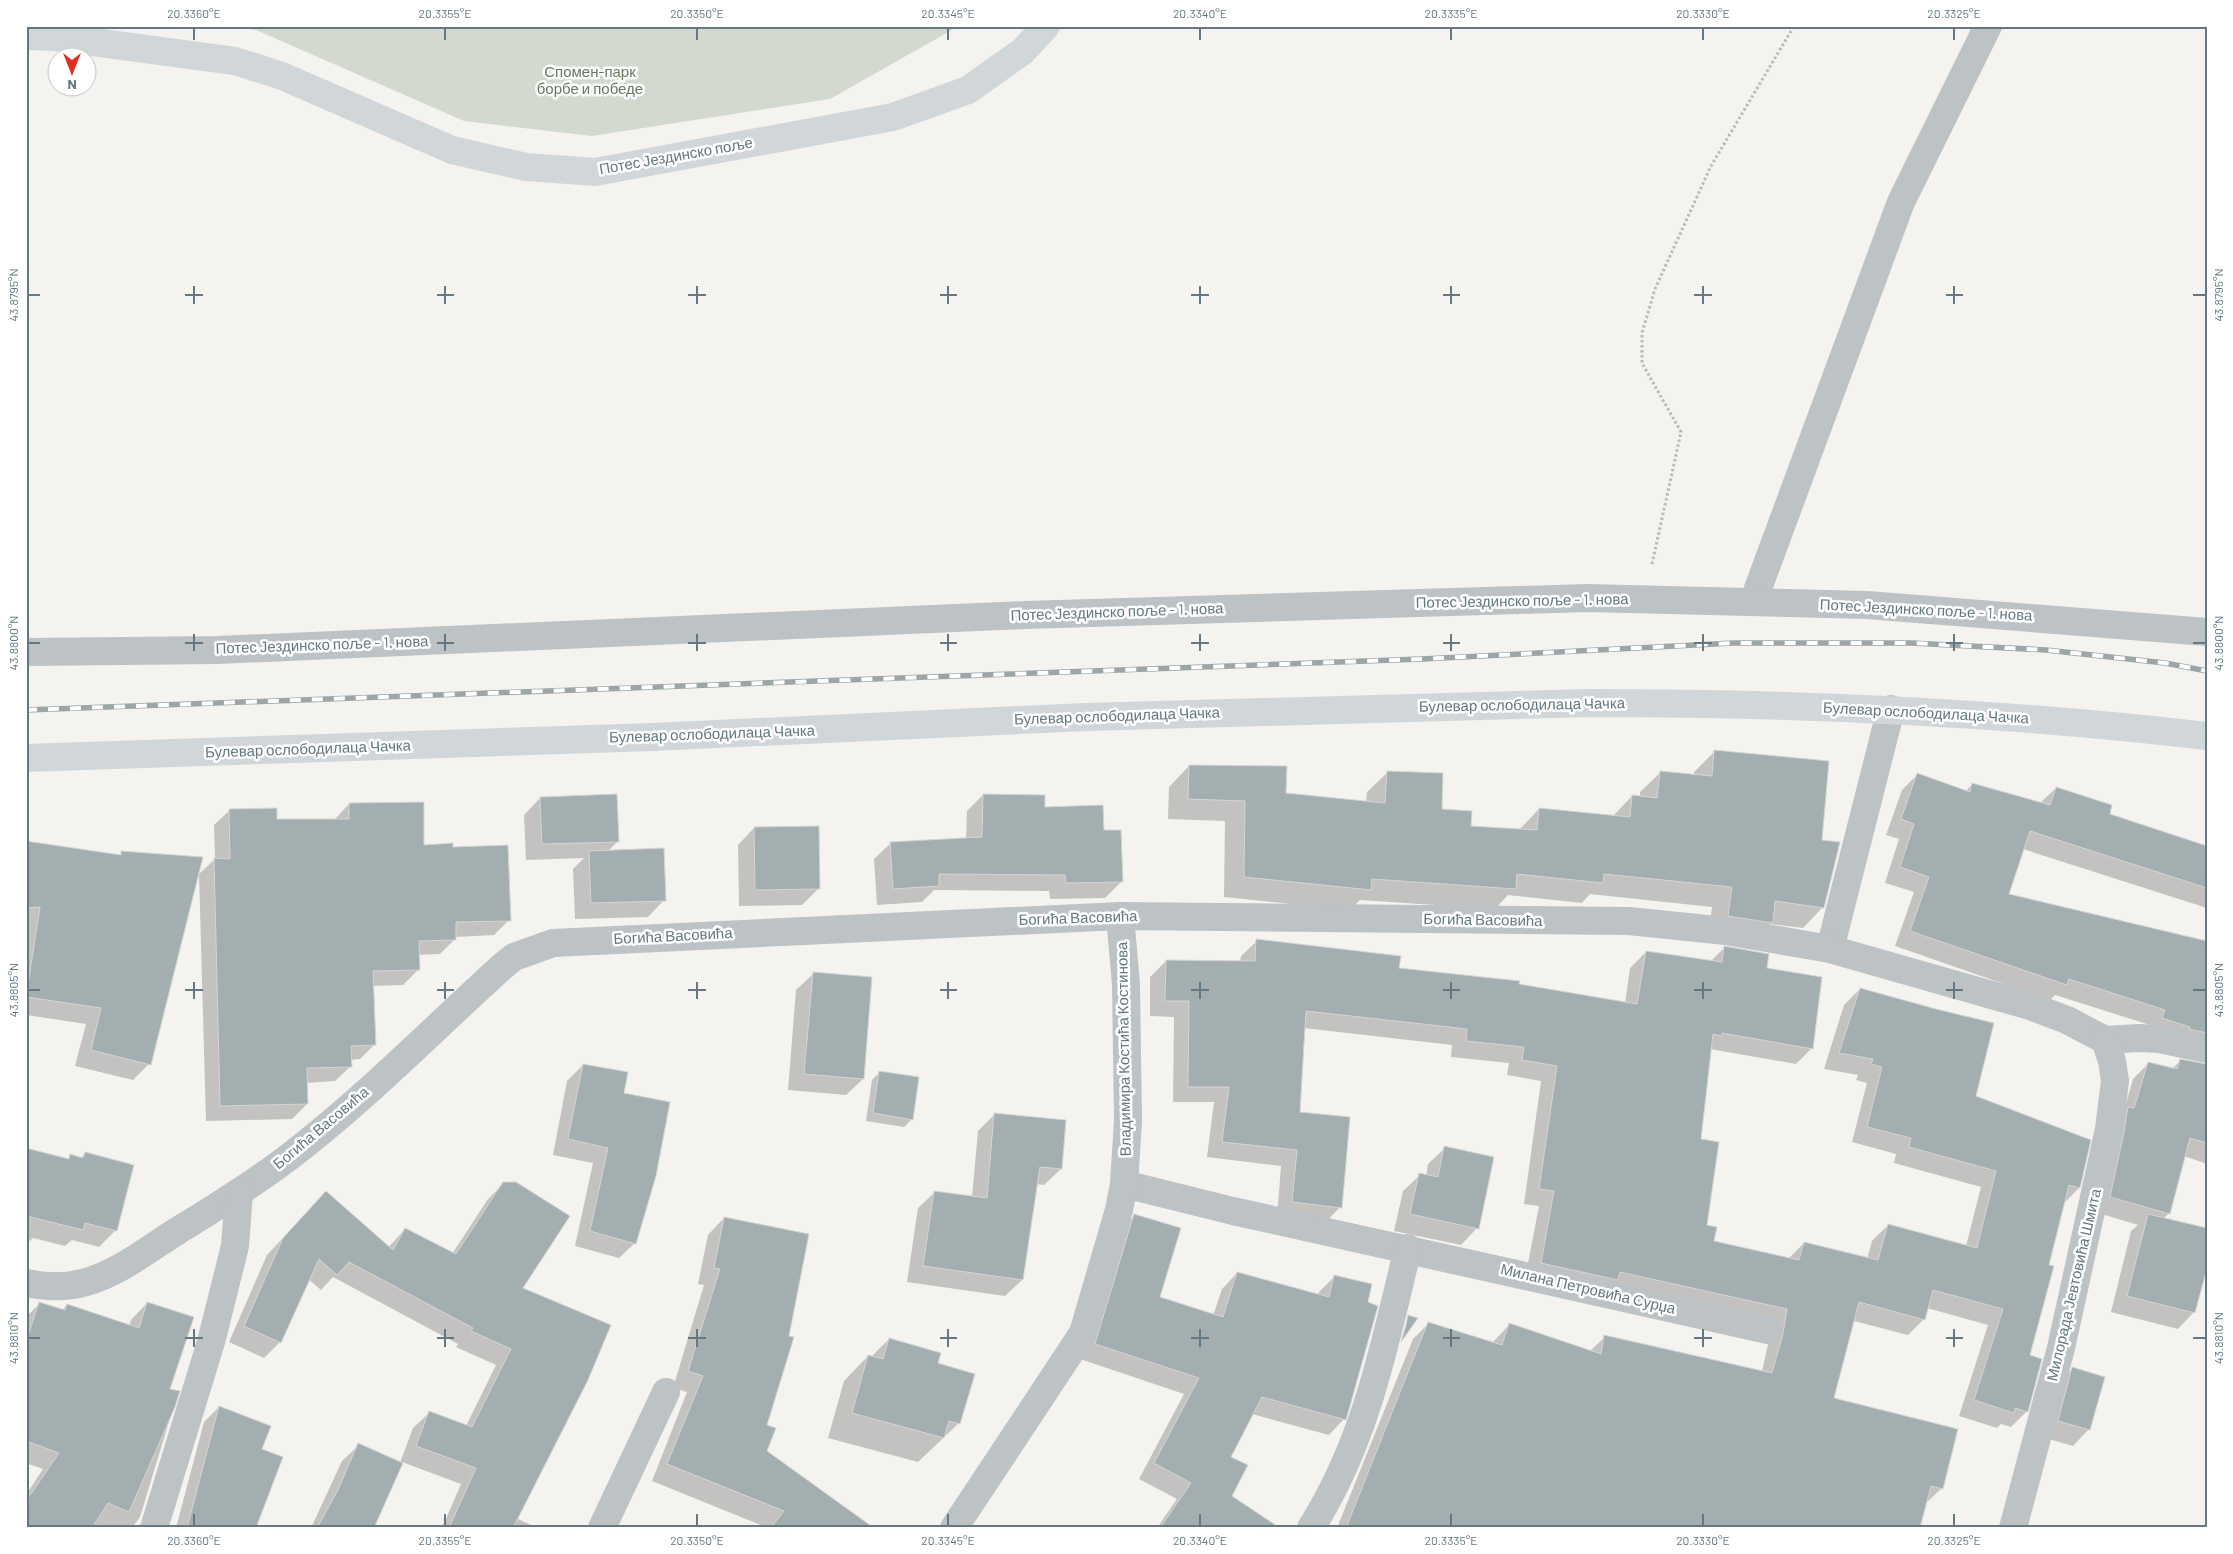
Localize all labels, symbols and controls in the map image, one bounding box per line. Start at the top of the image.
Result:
text: 20.3360°E [167,6,221,20]
text: 20.3355°E [418,6,472,20]
text: 20.3350°E [670,6,724,20]
text: 20.3345°E [921,6,975,20]
text: 20.3340°E [1173,6,1227,20]
text: 20.3335°E [1424,6,1478,20]
text: 20.3330°E [1676,6,1730,20]
text: 20.3325°E [1927,6,1981,20]
north arrow [48,48,98,98]
park label: Спомен-парк борбе и победе [537,62,643,97]
text: N [67,77,77,94]
street label: Потес Јездинско поље [598,133,754,177]
text: 43.8795°N [6,268,20,322]
text: 43.8795°N [2211,268,2225,322]
street label: Потес Јездинско поље - 1. нова [1415,589,1629,611]
street label: Потес Јездинско поље - 1. нова [1819,594,2033,624]
street label: Потес Јездинско поље - 1. нова [1010,598,1224,624]
text: 43.8800°N [6,616,20,670]
text: 43.8800°N [2211,616,2225,670]
street label: Потес Јездинско поље - 1. нова [215,631,429,657]
street label: Булевар ослободилаца Чачка [1419,693,1626,715]
street label: Булевар ослободилаца Чачка [1823,698,2030,726]
street label: Булевар ослободилаца Чачка [1014,702,1221,728]
street label: Булевар ослободилаца Чачка [609,720,816,746]
street label: Булевар ослободилаца Чачка [205,735,412,761]
street label: Богића Васовића [1018,906,1138,928]
street label: Богића Васовића [1423,909,1543,929]
street label: Богића Васовића [613,923,734,947]
street label: Владимира Костића Костинова [1112,941,1134,1157]
text: 43.8805°N [6,963,20,1017]
text: 43.8805°N [2211,963,2225,1017]
street label: Богића Васовића [269,1082,372,1172]
street label: Милорада Јевтовића Шмита [2042,1186,2104,1383]
street label: Милана Петровића Сурџа [1499,1259,1678,1317]
text: 43.8810°N [6,1312,20,1364]
text: 43.8810°N [2211,1312,2225,1364]
text: 20.3360°E [167,1533,221,1547]
text: 20.3355°E [418,1533,472,1547]
text: 20.3350°E [670,1533,724,1547]
text: 20.3345°E [921,1533,975,1547]
text: 20.3340°E [1173,1533,1227,1547]
text: 20.3335°E [1424,1533,1478,1547]
text: 20.3330°E [1676,1533,1730,1547]
text: 20.3325°E [1927,1533,1981,1547]

